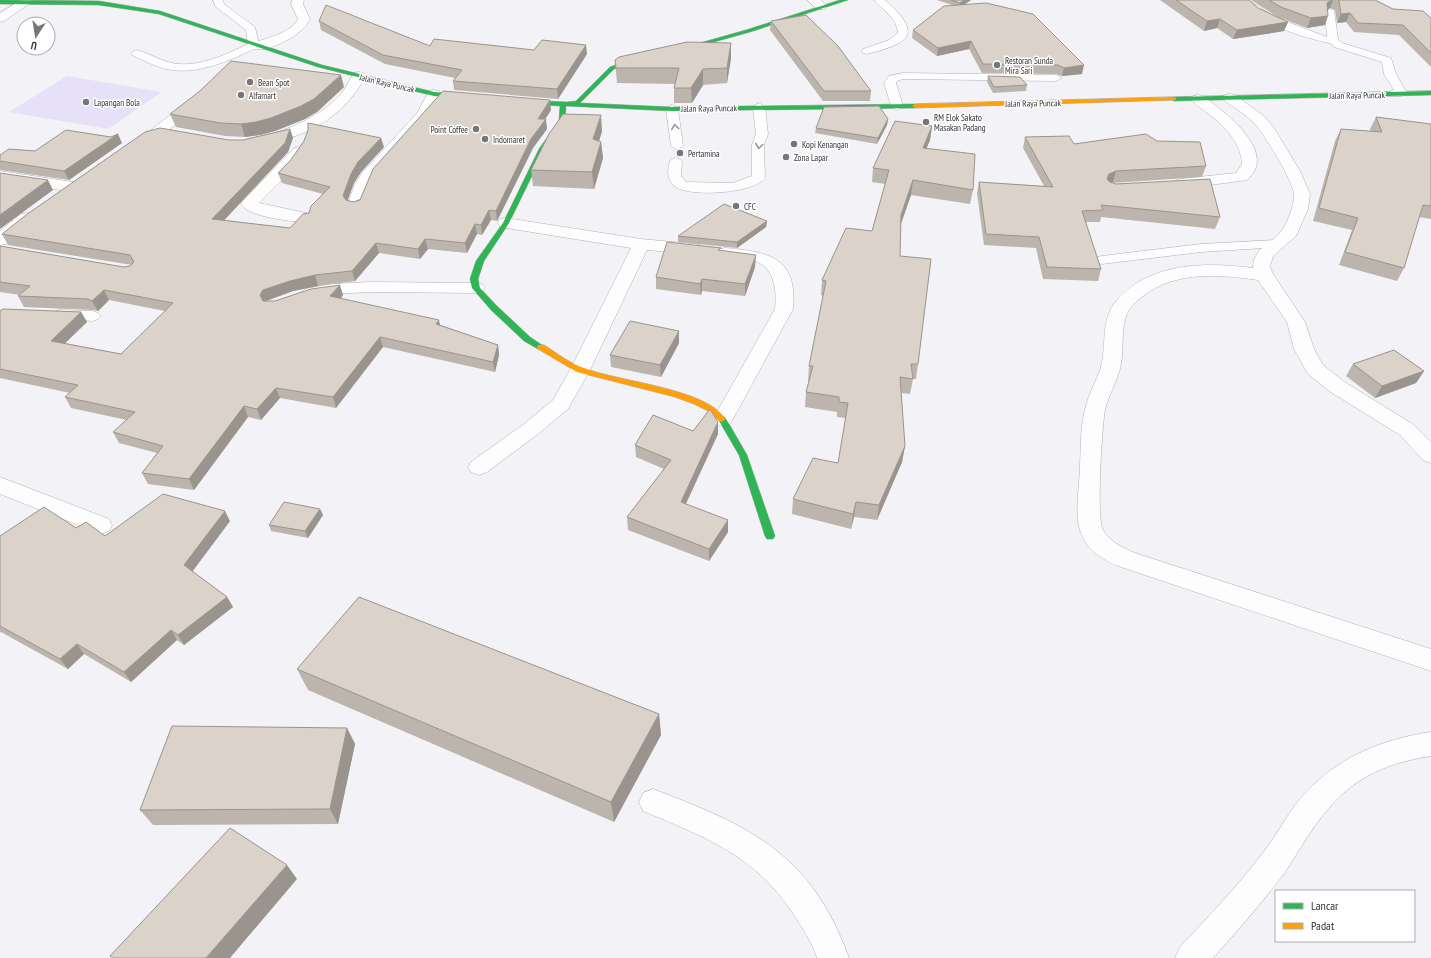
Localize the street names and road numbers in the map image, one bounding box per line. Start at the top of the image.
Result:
street label: Jalan Raya Puncak [357,71,416,95]
street label: Jalan Raya Puncak [1328,89,1386,101]
street label: Jalan Raya Puncak [1004,97,1062,109]
street label: Jalan Raya Puncak [680,102,738,114]

